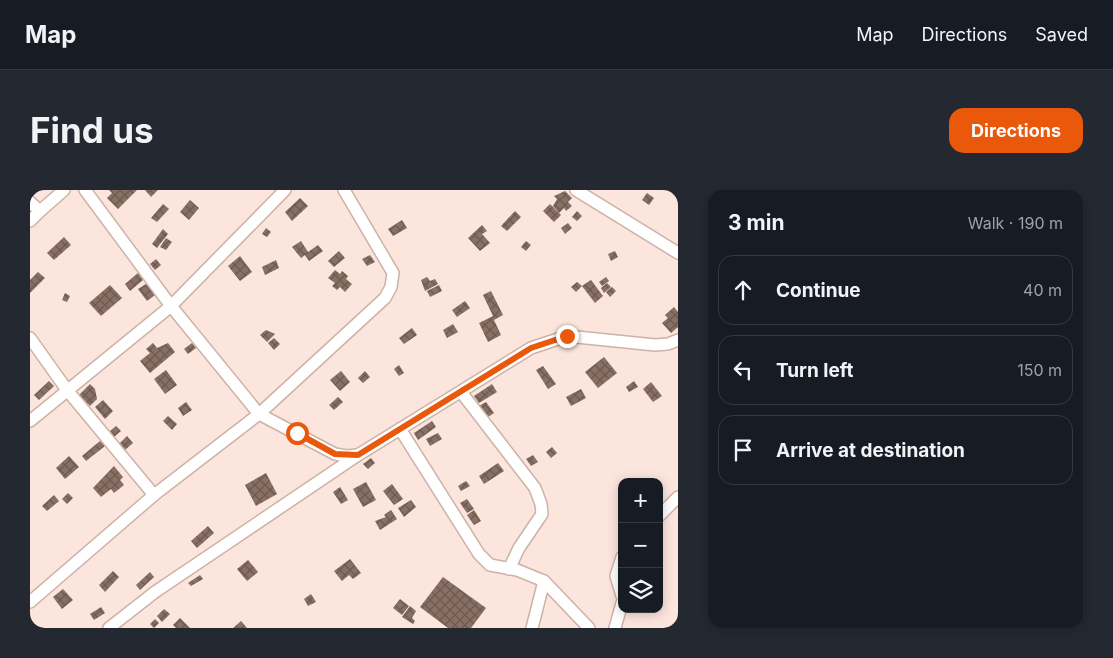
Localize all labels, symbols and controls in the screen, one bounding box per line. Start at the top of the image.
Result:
text: Map [25,20,76,49]
text: Map [856,24,894,45]
text: Directions [922,24,1007,45]
text: Saved [1035,24,1088,45]
button: Directions [949,108,1083,153]
text: Find us [30,109,154,151]
text: 3 min [728,210,784,235]
text: Walk · 190 m [968,213,1063,233]
icon: ahead [729,276,757,304]
text: Continue [776,279,861,302]
text: 40 m [1023,280,1062,300]
route end [556,325,579,348]
icon: left [729,356,757,384]
text: Turn left [776,359,854,382]
text: 150 m [1017,360,1062,380]
route start [286,422,309,445]
icon: arrive [729,436,757,464]
text: Arrive at destination [776,439,965,462]
map controls [618,478,663,613]
button: + [618,478,663,523]
button: − [618,523,663,568]
button: layers [618,568,663,613]

